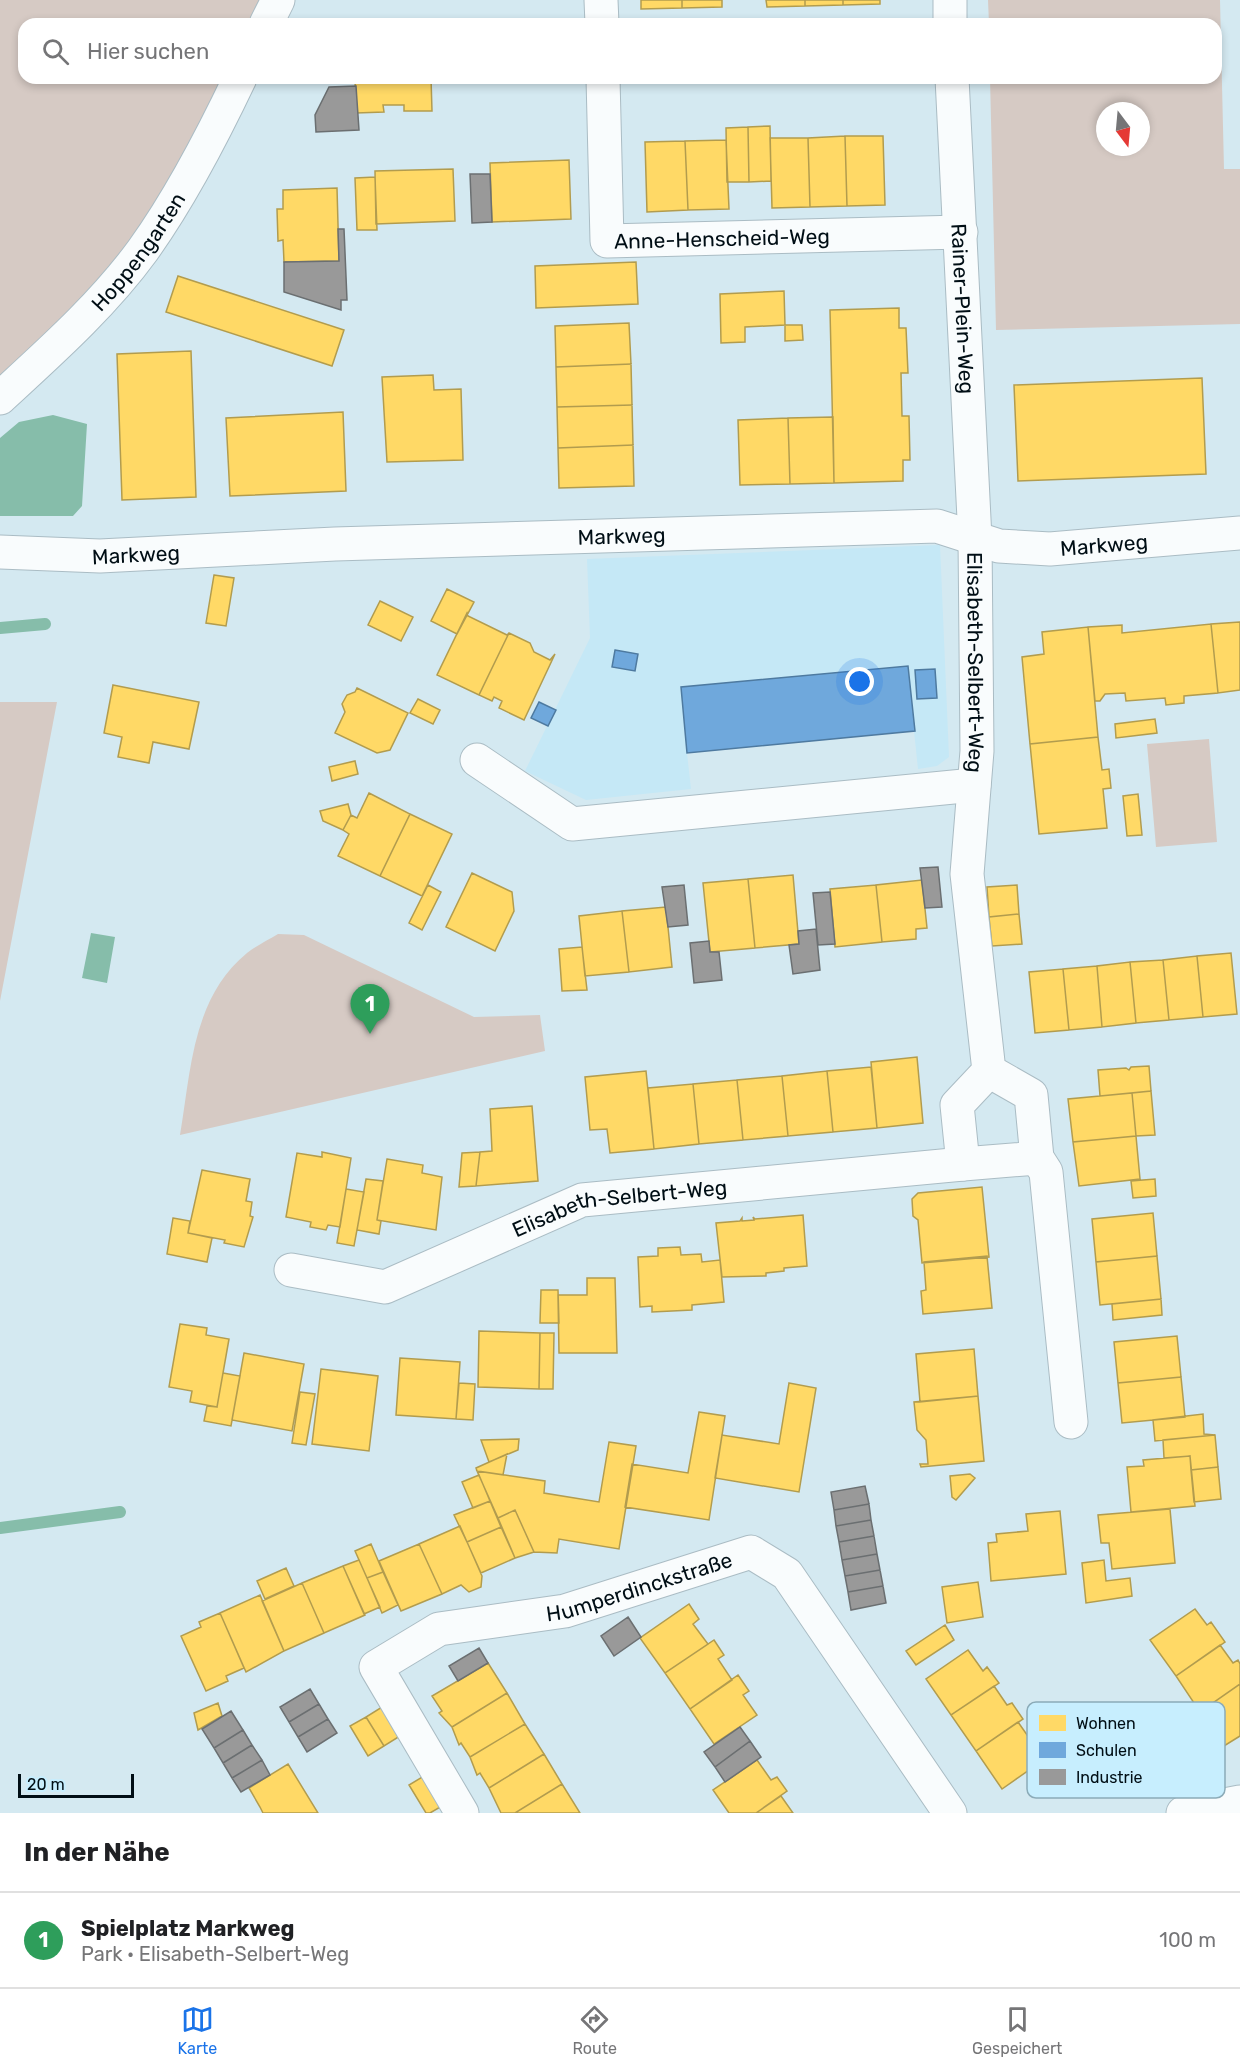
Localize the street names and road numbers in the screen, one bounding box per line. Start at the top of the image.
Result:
street label: Hoppengarten [86,188,190,316]
street label: Anne-Henscheid-Weg [614,223,830,253]
street label: Rainer-Plein-Weg [947,223,980,395]
street label: Markweg [577,522,666,549]
street label: Markweg [1059,528,1149,561]
street label: Markweg [91,539,180,569]
street label: Elisabeth-Selbert-Weg [963,552,990,774]
street label: Elisabeth-Selbert-Weg [508,1174,728,1242]
street label: Humperdinckstraße [544,1546,735,1626]

